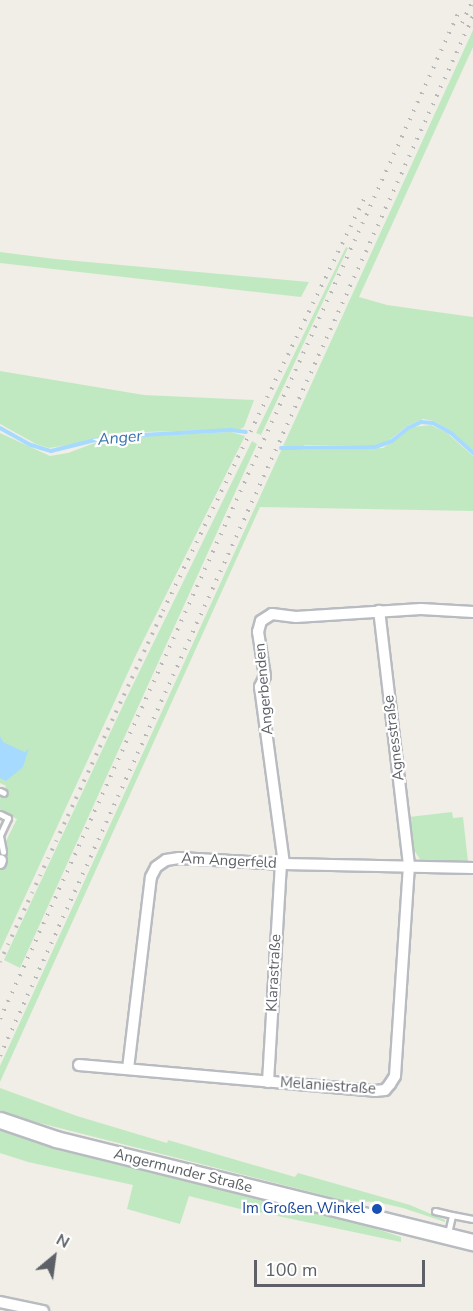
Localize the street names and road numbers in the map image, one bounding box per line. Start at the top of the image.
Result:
street label: Angerbenden [251,642,277,736]
street label: Agnesstraße [380,694,408,782]
street label: Am Angerfeld [181,850,277,872]
street label: Klarastraße [263,934,285,1012]
street label: Melaniestraße [279,1074,377,1098]
street label: Angermunder Straße [112,1145,254,1197]

